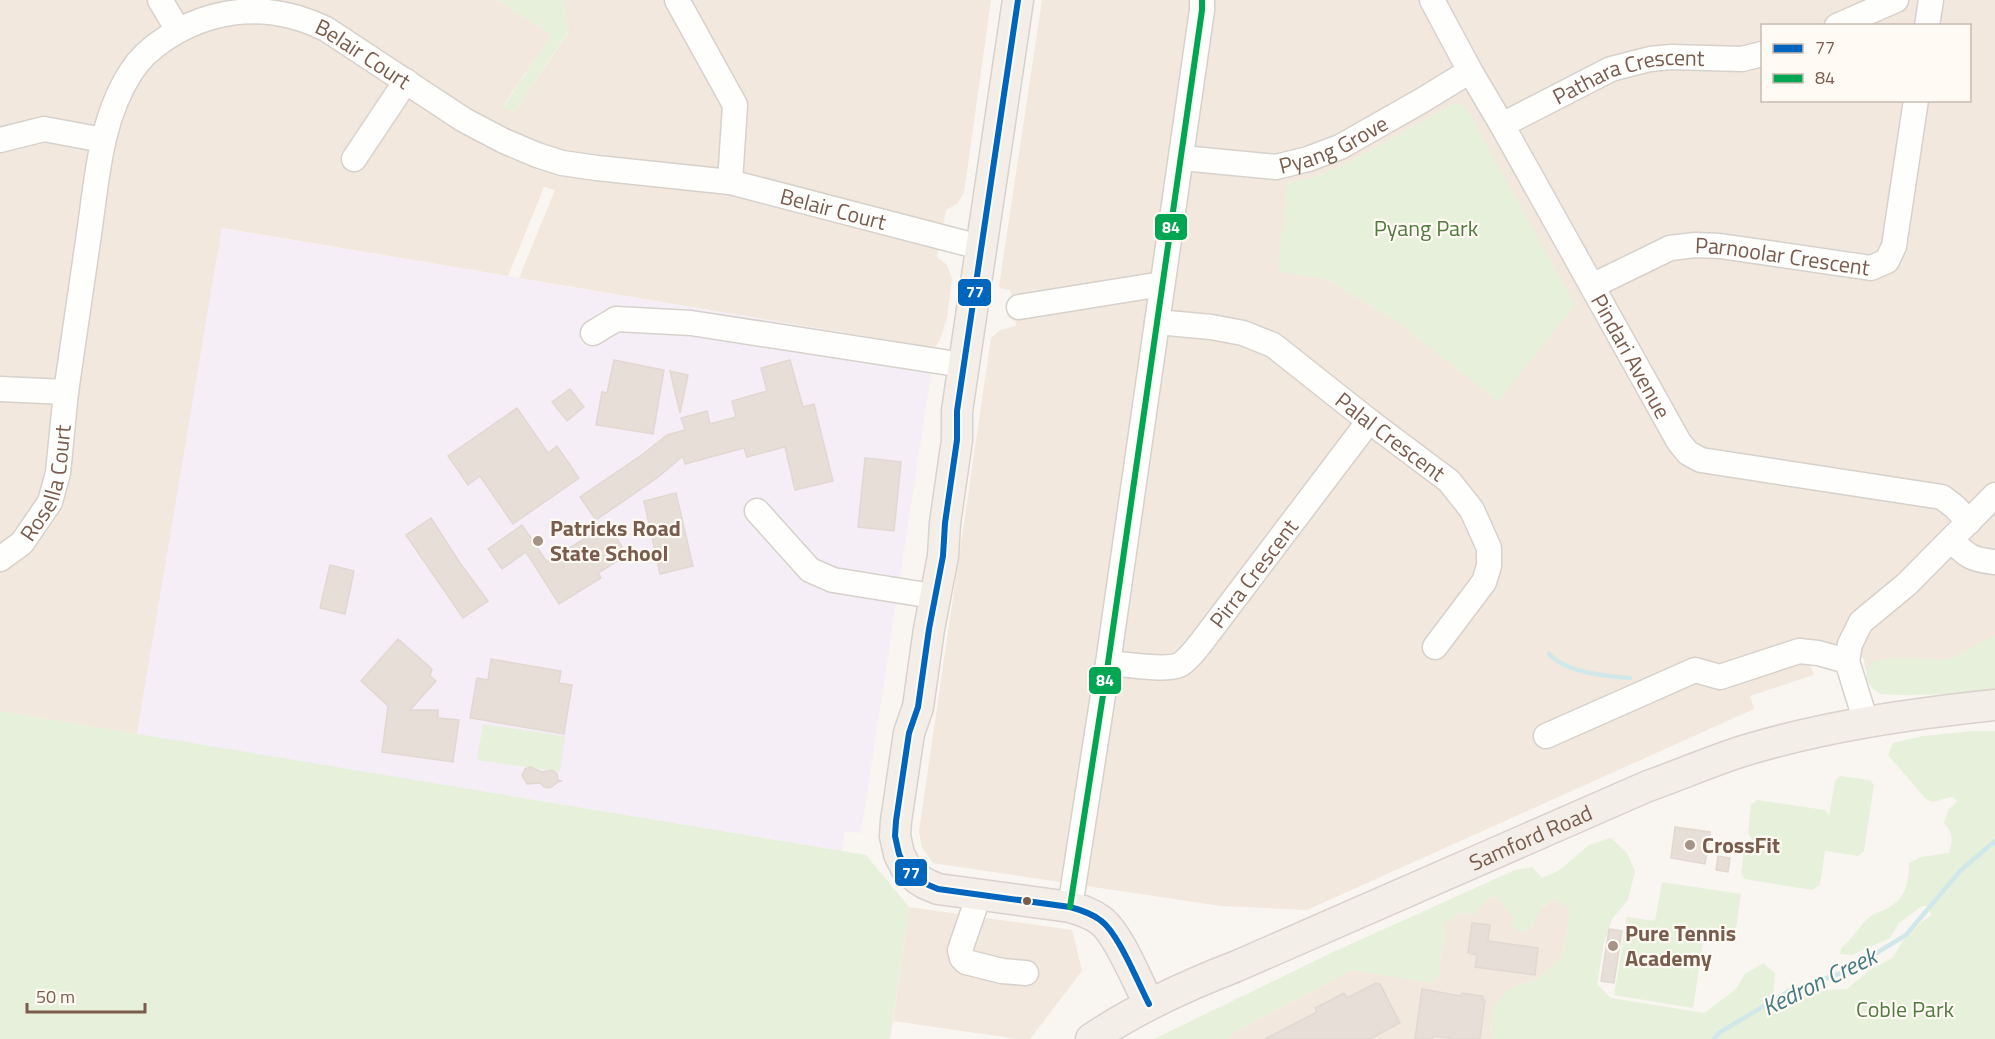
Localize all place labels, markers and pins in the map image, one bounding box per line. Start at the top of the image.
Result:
place label: Patricks Road State School [550,511,681,570]
marker: Patricks Road State School [531,534,545,548]
place label: CrossFit [1702,828,1780,862]
marker: CrossFit [1683,838,1697,852]
unlabelled marker [1021,895,1033,907]
place label: Pure Tennis Academy [1625,916,1736,975]
marker: Pure Tennis Academy [1606,939,1620,953]

